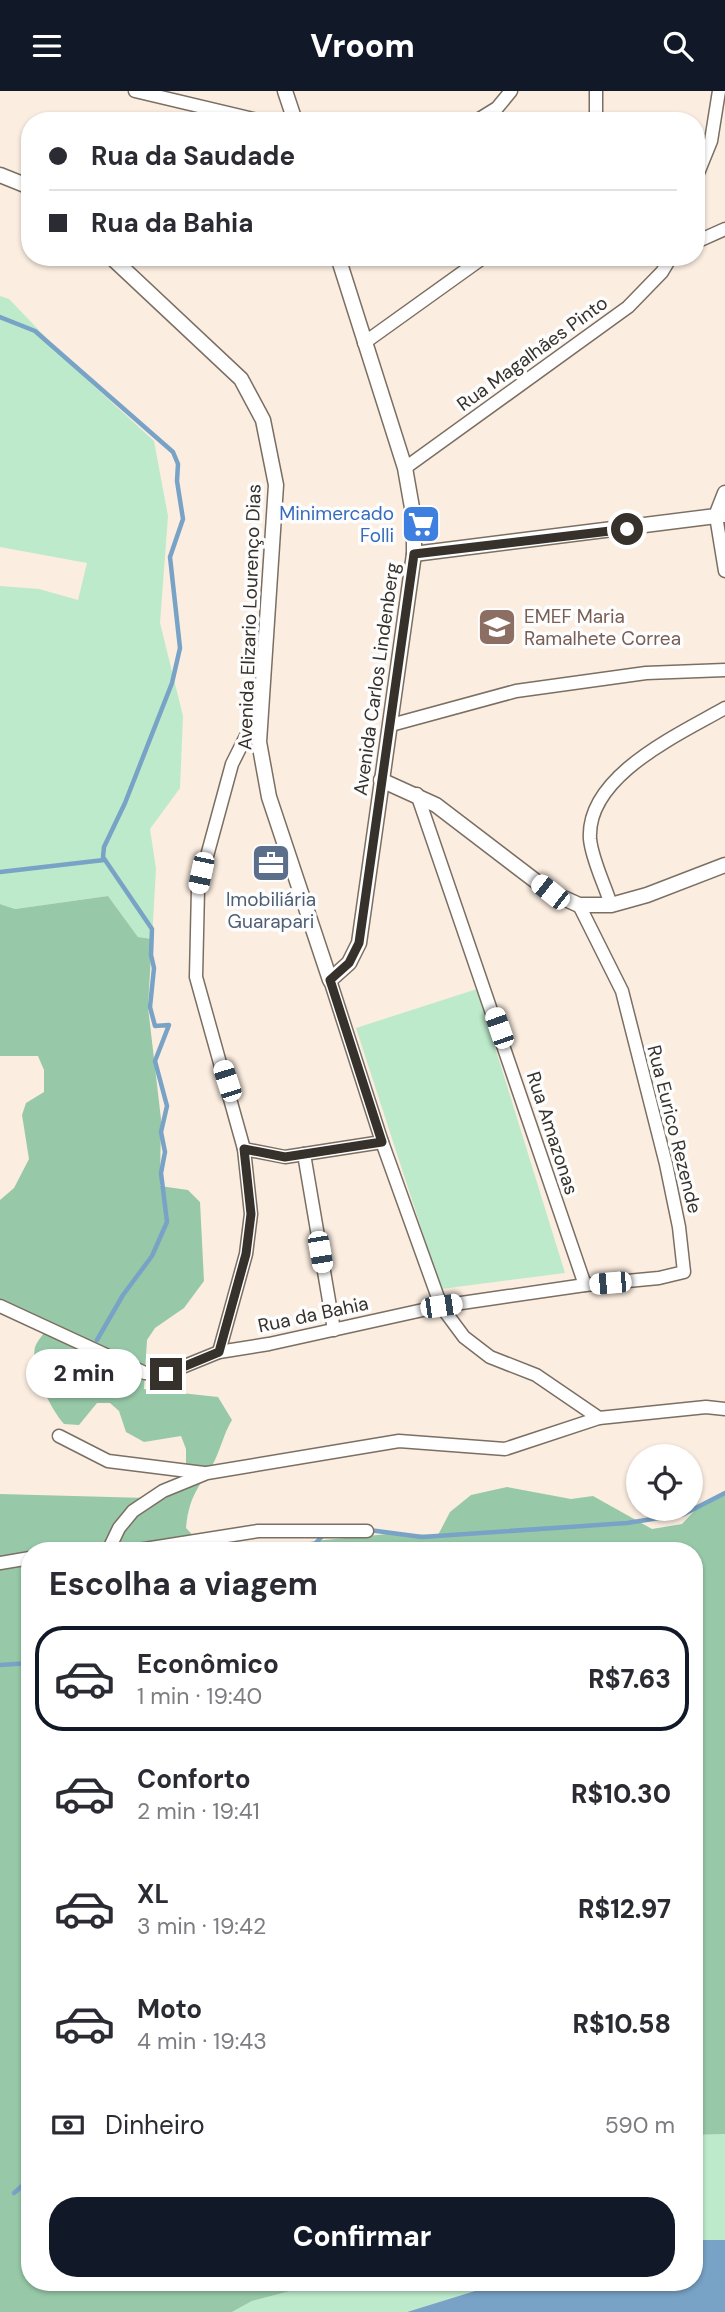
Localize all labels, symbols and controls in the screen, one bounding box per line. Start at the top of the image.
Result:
text: Vroom [310,25,415,67]
icon: menu [28,27,66,65]
icon: search [659,27,697,65]
text: Rua da Saudade [91,139,295,173]
text: Rua da Bahia [91,206,253,240]
street label: Rua Magalhães Pinto [452,290,613,417]
street label: Avenida Elizario Lourenço Dias [232,484,267,750]
place label: Minimercado Folli [279,501,394,548]
supermarket icon: Minimercado Folli [400,503,442,545]
route start [611,513,643,545]
street label: Avenida Carlos Lindenberg [348,561,405,797]
place label: EMEF Maria Ramalhete Correa [524,604,681,651]
school or university icon: EMEF Maria Ramalhete Correa [476,606,518,648]
office icon: Imobiliária Guarapari [250,842,292,884]
car [187,850,216,896]
car [527,871,574,913]
place label: Imobiliária Guarapari [226,887,316,934]
car [483,1005,516,1051]
street label: Rua Eurico Rezende [642,1042,708,1216]
car [211,1058,244,1104]
street label: Rua Amazonas [521,1068,584,1198]
car [307,1229,334,1275]
car [589,1271,632,1295]
street label: Rua da Bahia [255,1291,371,1338]
car [419,1293,464,1319]
callout: 2 min [26,1349,142,1399]
text: 2 min [53,1358,115,1388]
route end [150,1358,182,1390]
map controls [626,1444,703,1521]
button: locate [626,1444,703,1521]
text: Escolha a viagem [49,1563,318,1605]
icon: car [53,1647,116,1710]
text: Econômico [137,1647,279,1681]
text: R$7.63 [588,1662,671,1696]
text: 1 min · 19:40 [137,1681,262,1711]
icon: car [53,1762,116,1825]
text: Conforto [137,1762,251,1796]
text: R$10.30 [571,1777,671,1811]
text: 2 min · 19:41 [137,1796,260,1826]
icon: car [53,1877,116,1940]
text: XL [137,1877,169,1911]
text: R$12.97 [578,1892,671,1926]
text: 3 min · 19:42 [137,1911,266,1941]
icon: car [53,1992,116,2055]
text: Moto [137,1992,202,2026]
text: R$10.58 [572,2007,671,2041]
text: 4 min · 19:43 [137,2026,267,2056]
icon: cash [49,2106,87,2144]
text: Dinheiro [105,2108,205,2142]
text: 590 m [605,2110,675,2140]
button: Confirmar [49,2197,675,2277]

